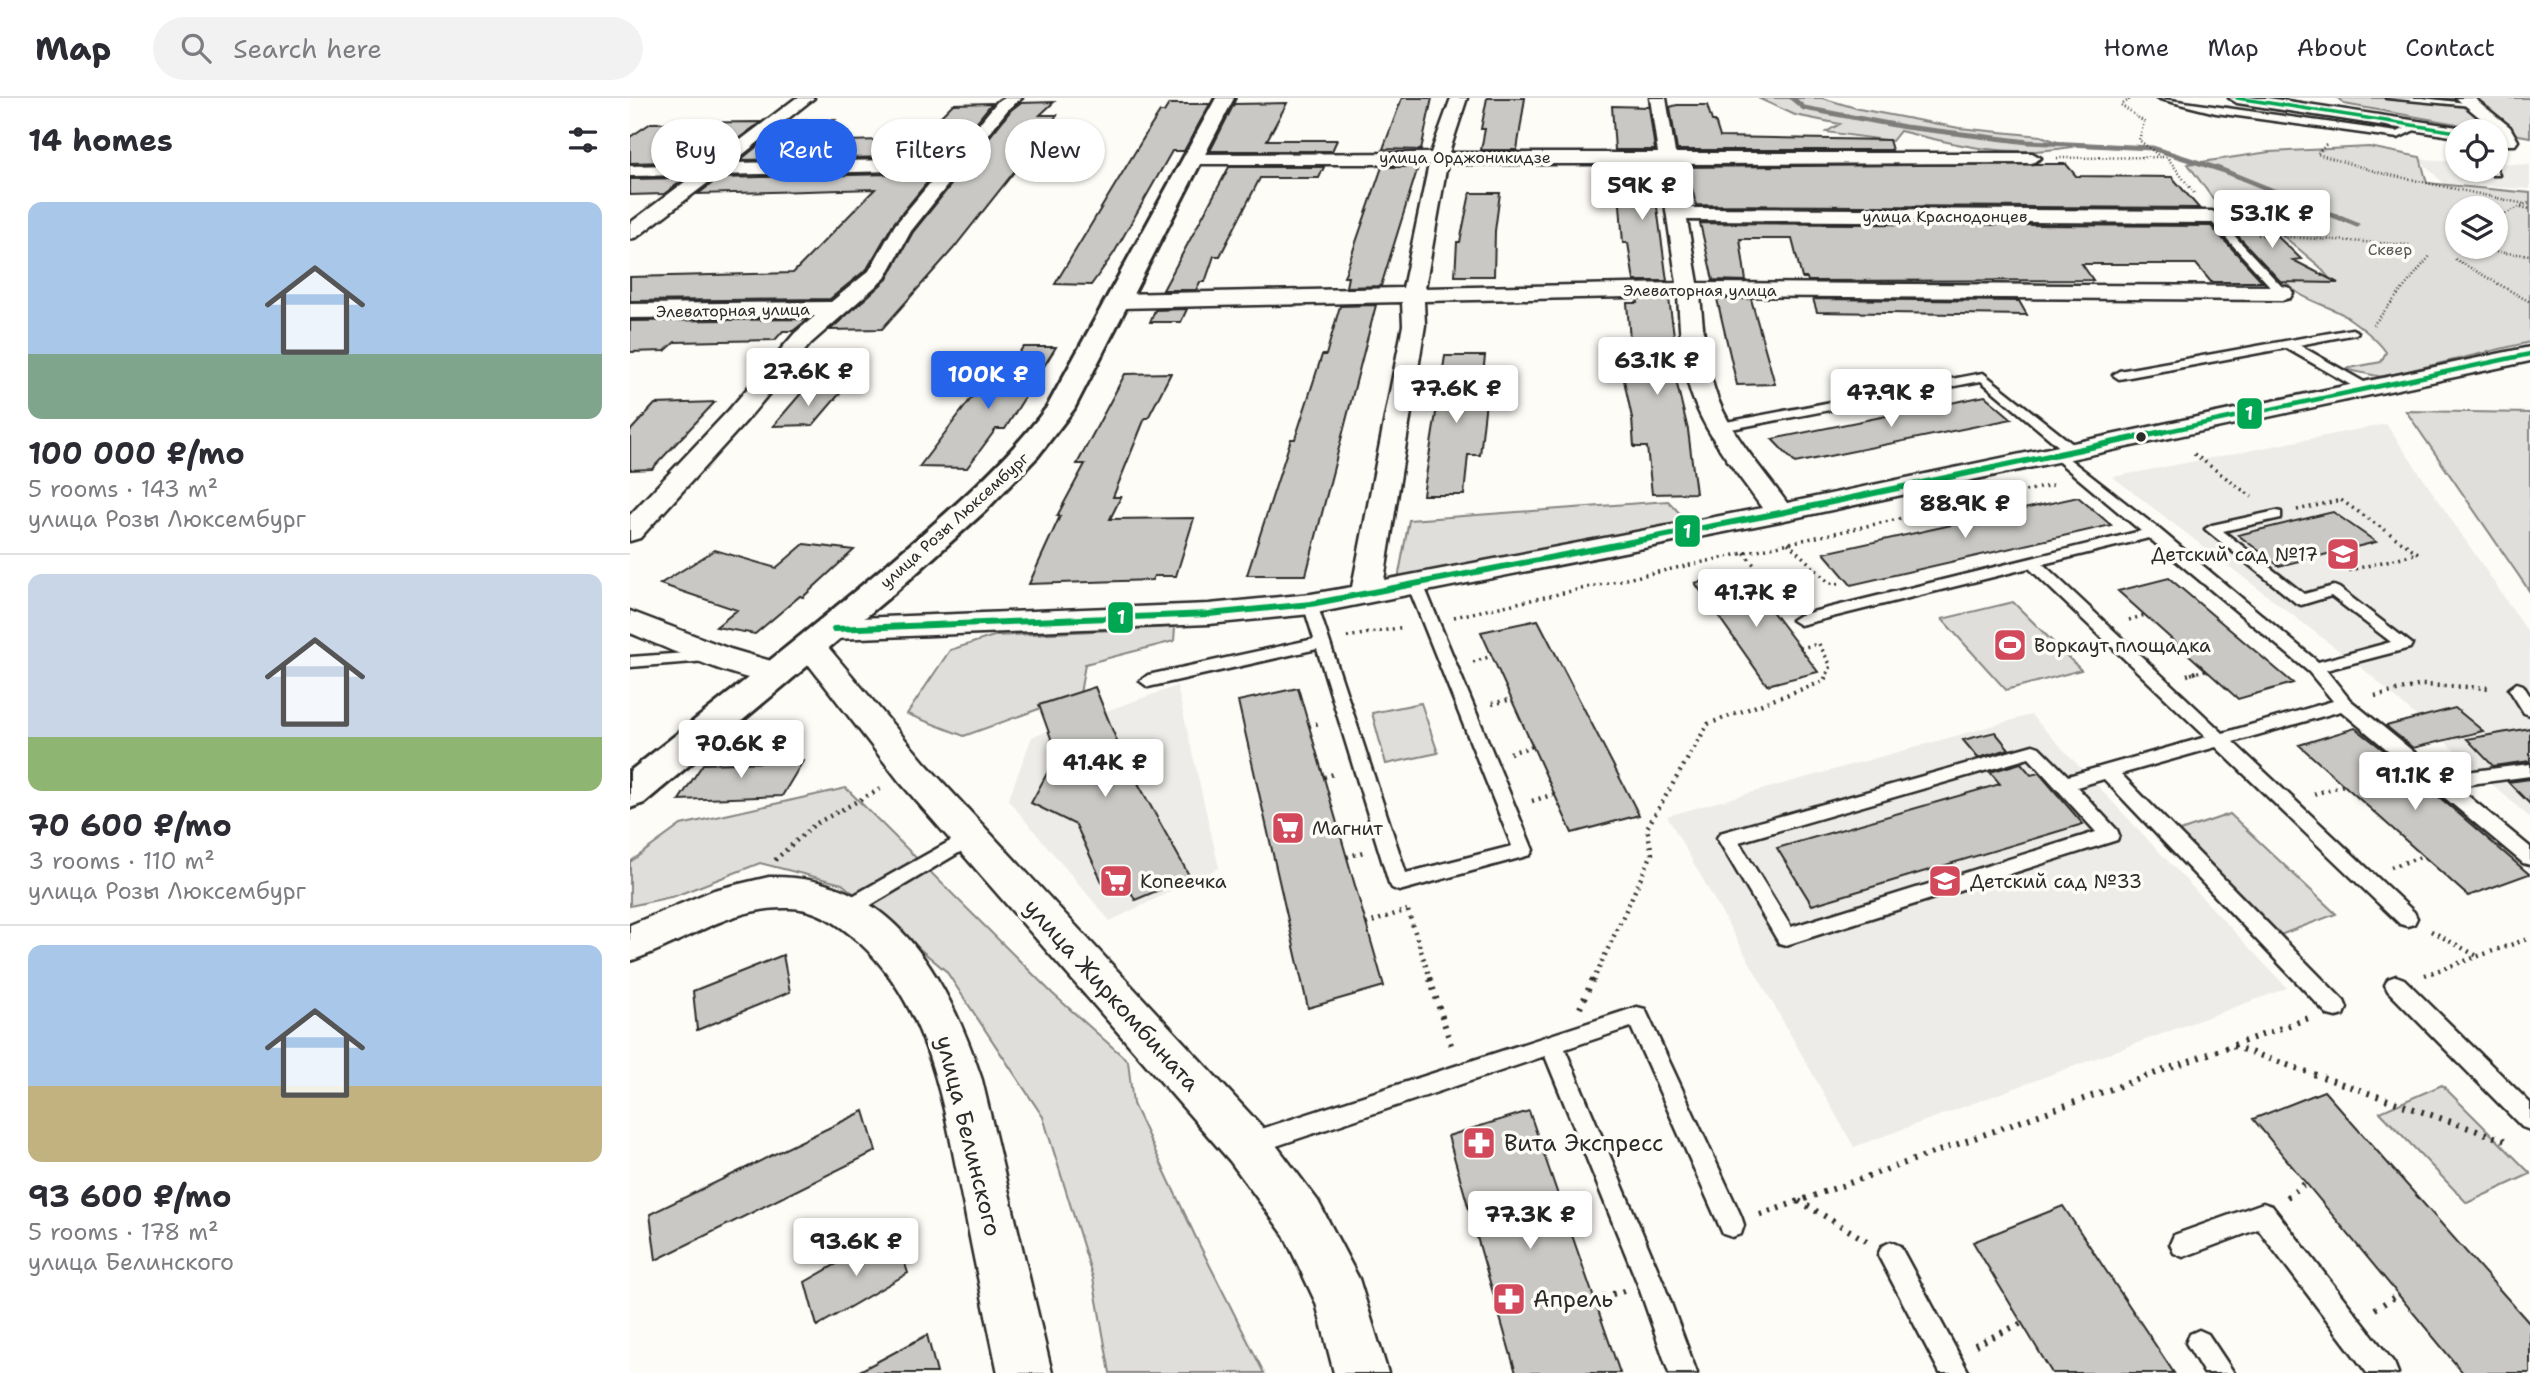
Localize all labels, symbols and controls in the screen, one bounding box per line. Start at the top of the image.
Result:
search box [153,17,643,80]
text: Map [35,26,111,71]
icon: search [177,29,215,67]
text: Search here [233,31,382,66]
text: Home [2103,32,2169,64]
text: Map [2207,32,2259,64]
text: About [2297,32,2367,64]
text: Contact [2405,32,2495,64]
chip: Buy [651,119,741,182]
chip: Rent [755,119,857,182]
chip: Filters [871,119,991,182]
chip: New [1005,119,1105,182]
map controls [2445,119,2508,259]
button: locate [2445,119,2508,182]
text: 14 homes [28,120,173,161]
icon: filters [564,121,602,159]
street label: улица Орджоникидзе [1379,147,1551,168]
pin: 59K ₽ [1593,162,1691,222]
text: 59K ₽ [1607,170,1677,200]
pin: 53.1K ₽ [2207,190,2337,250]
button: layers [2445,196,2508,259]
text: 53.1K ₽ [2230,198,2314,228]
street label: улица Краснодонцев [1863,206,2027,227]
park label: Сквер [2368,239,2412,260]
icon: home [252,247,378,373]
street label: Элеваторная улица [1623,280,1777,301]
street label: Элеваторная улица [656,299,810,322]
pin: 63.1K ₽ [1592,338,1722,397]
text: 63.1K ₽ [1614,345,1700,375]
pin: 27.6K ₽ [743,348,873,408]
pin: 100K ₽ [931,352,1045,411]
text: 27.6K ₽ [762,356,854,386]
text: 100K ₽ [947,359,1029,389]
pin: 77.6K ₽ [1391,366,1521,425]
pin: 47.9K ₽ [1826,370,1956,429]
text: 77.6K ₽ [1410,373,1502,403]
text: 47.9K ₽ [1847,377,1935,407]
line badge: 1 [2236,397,2263,430]
text: 1 [2245,401,2253,426]
unlabelled marker [2134,430,2148,444]
text: 100 000 ₽/mo [28,433,245,474]
street label: улица Розы Люксембург [875,447,1034,593]
text: 5 rooms · 143 m² [28,474,218,504]
pin: 88.9K ₽ [1900,480,2030,540]
text: 88.9K ₽ [1919,488,2011,518]
text: улица Розы Люксембург [28,504,306,534]
line badge: 1 [1674,514,1701,548]
text: 1 [1683,519,1691,544]
school or university icon: Детский сад №17 [2324,535,2362,573]
place label: Детский сад №17 [2151,542,2318,567]
pin: 41.7K ₽ [1691,570,1821,629]
text: 41.7K ₽ [1714,577,1798,607]
line badge: 1 [1107,601,1134,634]
text: 1 [1117,605,1125,630]
icon: home [252,619,378,745]
sports icon: Воркаут площадка [1991,626,2029,664]
place label: Воркаут площадка [2034,633,2211,658]
pin: 70.6K ₽ [676,720,806,780]
text: 70.6K ₽ [695,728,787,758]
pin: 41.4K ₽ [1040,740,1170,799]
text: 41.4K ₽ [1062,747,1148,777]
pin: 91.1K ₽ [2350,752,2480,812]
text: 91.1K ₽ [2375,760,2455,790]
text: 70 600 ₽/mo [28,805,232,846]
supermarket icon: Магнит [1269,809,1307,847]
place label: Магнит [1312,816,1383,841]
text: 3 rooms · 110 m² [28,846,215,876]
supermarket icon: Копеечка [1097,862,1135,900]
school or university icon: Детский сад №33 [1926,862,1964,900]
place label: Копеечка [1140,869,1227,894]
place label: Детский сад №33 [1970,869,2142,894]
text: улица Розы Люксембург [28,876,306,906]
street label: улица Жиркомбината [1018,892,1206,1098]
icon: home [252,990,378,1116]
street label: улица Белинского [930,1032,1008,1240]
pharmacy icon: Вита Экспресс [1460,1124,1498,1162]
place label: Вита Экспресс [1504,1128,1664,1158]
text: 93 600 ₽/mo [28,1176,231,1217]
pin: 77.3K ₽ [1465,1192,1595,1251]
text: 77.3K ₽ [1484,1199,1576,1229]
text: 5 rooms · 178 m² [28,1217,219,1247]
pin: 93.6K ₽ [791,1218,921,1278]
text: 93.6K ₽ [809,1226,903,1256]
text: улица Белинского [28,1247,234,1277]
pharmacy icon: Апрель [1490,1280,1528,1318]
place label: Апрель [1533,1284,1613,1314]

